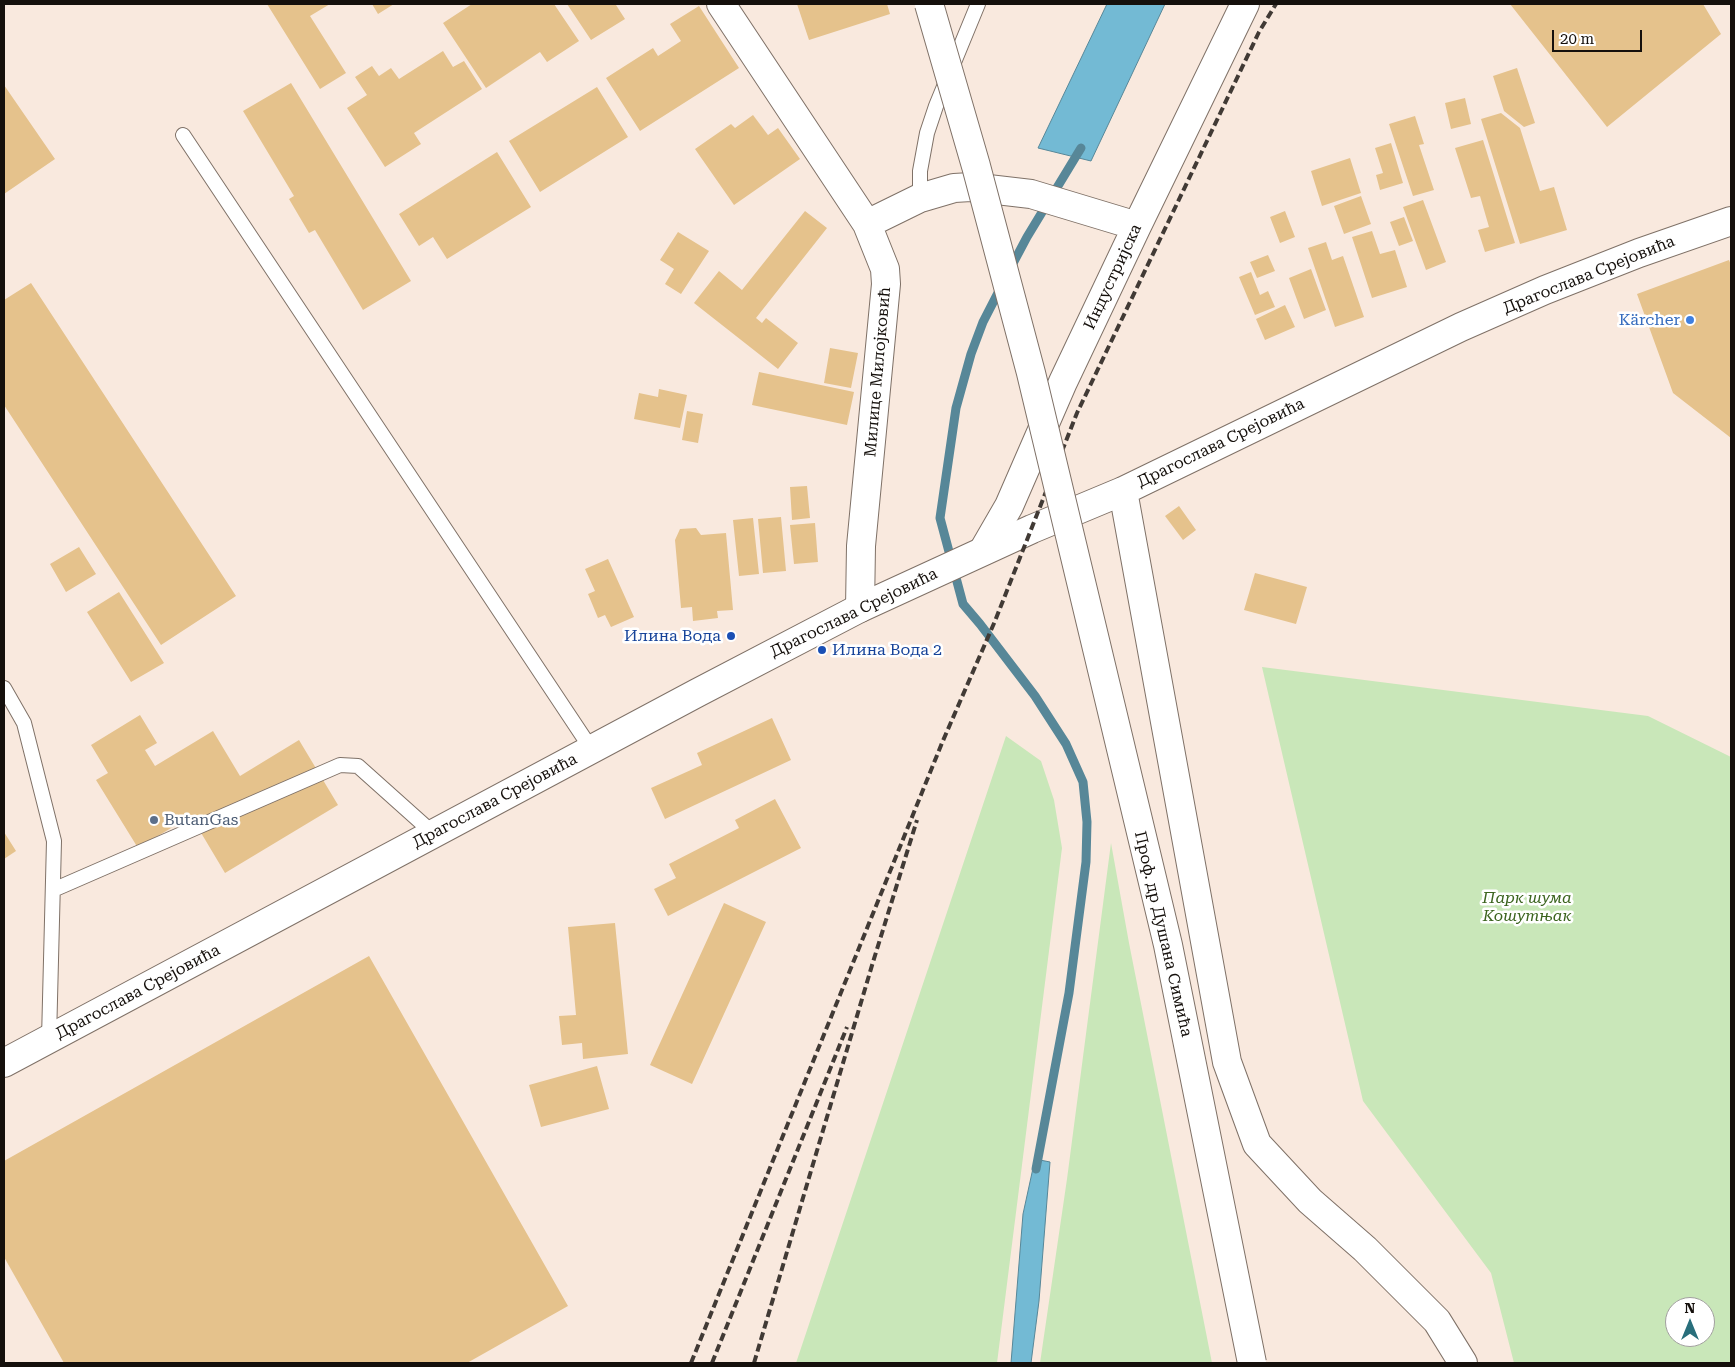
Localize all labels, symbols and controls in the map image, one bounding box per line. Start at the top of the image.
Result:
scale bar [1555,20,1645,52]
text: 20 m [1560,30,1594,48]
street label: Индустријска [1080,221,1146,333]
street label: Драгослава Срејовића [1500,232,1678,318]
street label: Милице Милојковић [861,286,895,458]
place label: Kärcher [1619,310,1680,330]
marker: Kärcher [1684,314,1696,326]
street label: Драгослава Срејовића [1134,394,1308,492]
street label: Драгослава Срејовића [767,564,941,662]
place label: Илина Вода [624,626,721,646]
marker: Илина Вода [725,630,737,642]
place label: Илина Вода 2 [832,640,942,660]
marker: Илина Вода 2 [816,644,828,656]
street label: Драгослава Срејовића [410,749,580,853]
place label: ButanGas [164,810,238,830]
marker: ButanGas [148,814,160,826]
street label: Проф. др Душана Симића [1130,829,1196,1039]
park label: Парк шума Кошутњак [1482,888,1572,926]
street label: Драгослава Срејовића [53,940,223,1044]
north arrow [1665,1297,1715,1347]
text: N [1685,1300,1695,1316]

